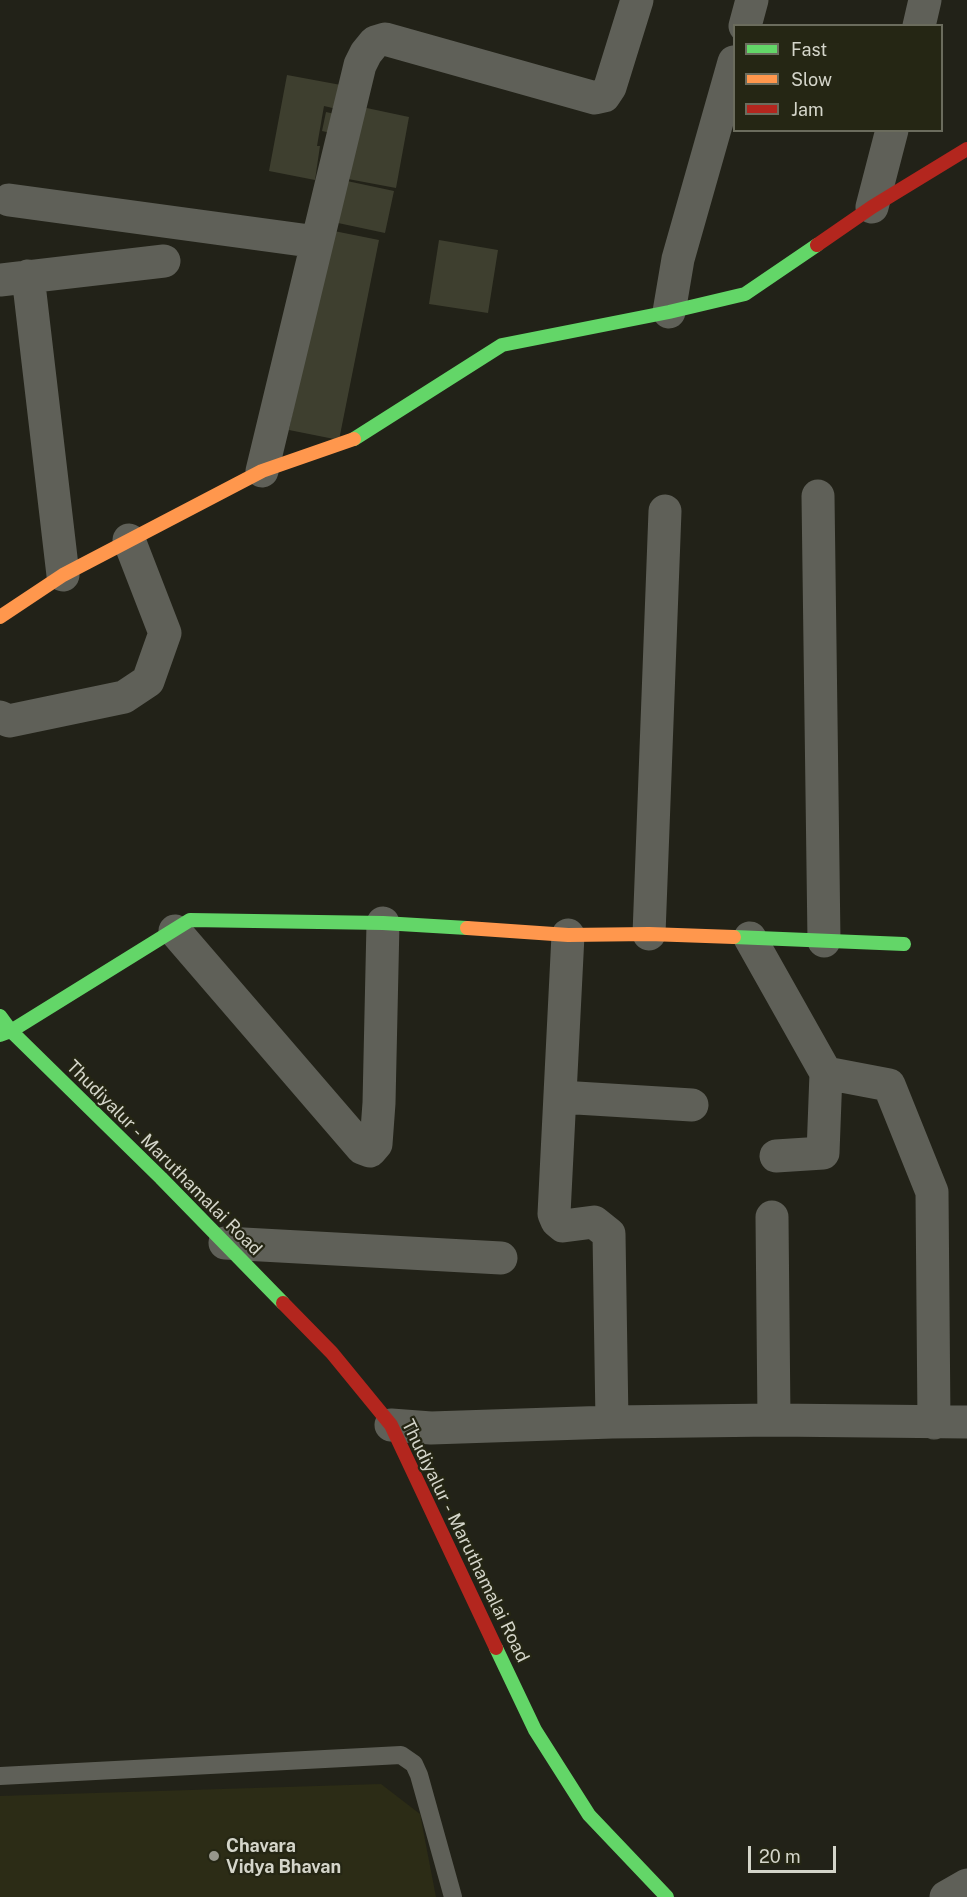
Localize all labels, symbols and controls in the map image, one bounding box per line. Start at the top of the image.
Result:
legend [733,24,943,132]
text: Fast [791,39,827,60]
text: Slow [791,69,832,90]
text: Jam [791,99,824,120]
street label: Thudiyalur - Maruthamalai Road [62,1056,266,1260]
street label: Thudiyalur - Maruthamalai Road [397,1416,533,1666]
scale bar [751,1834,840,1872]
place label: Chavara Vidya Bhavan [226,1835,341,1878]
text: 20 m [759,1846,801,1867]
marker: Chavara Vidya Bhavan [207,1849,221,1863]

